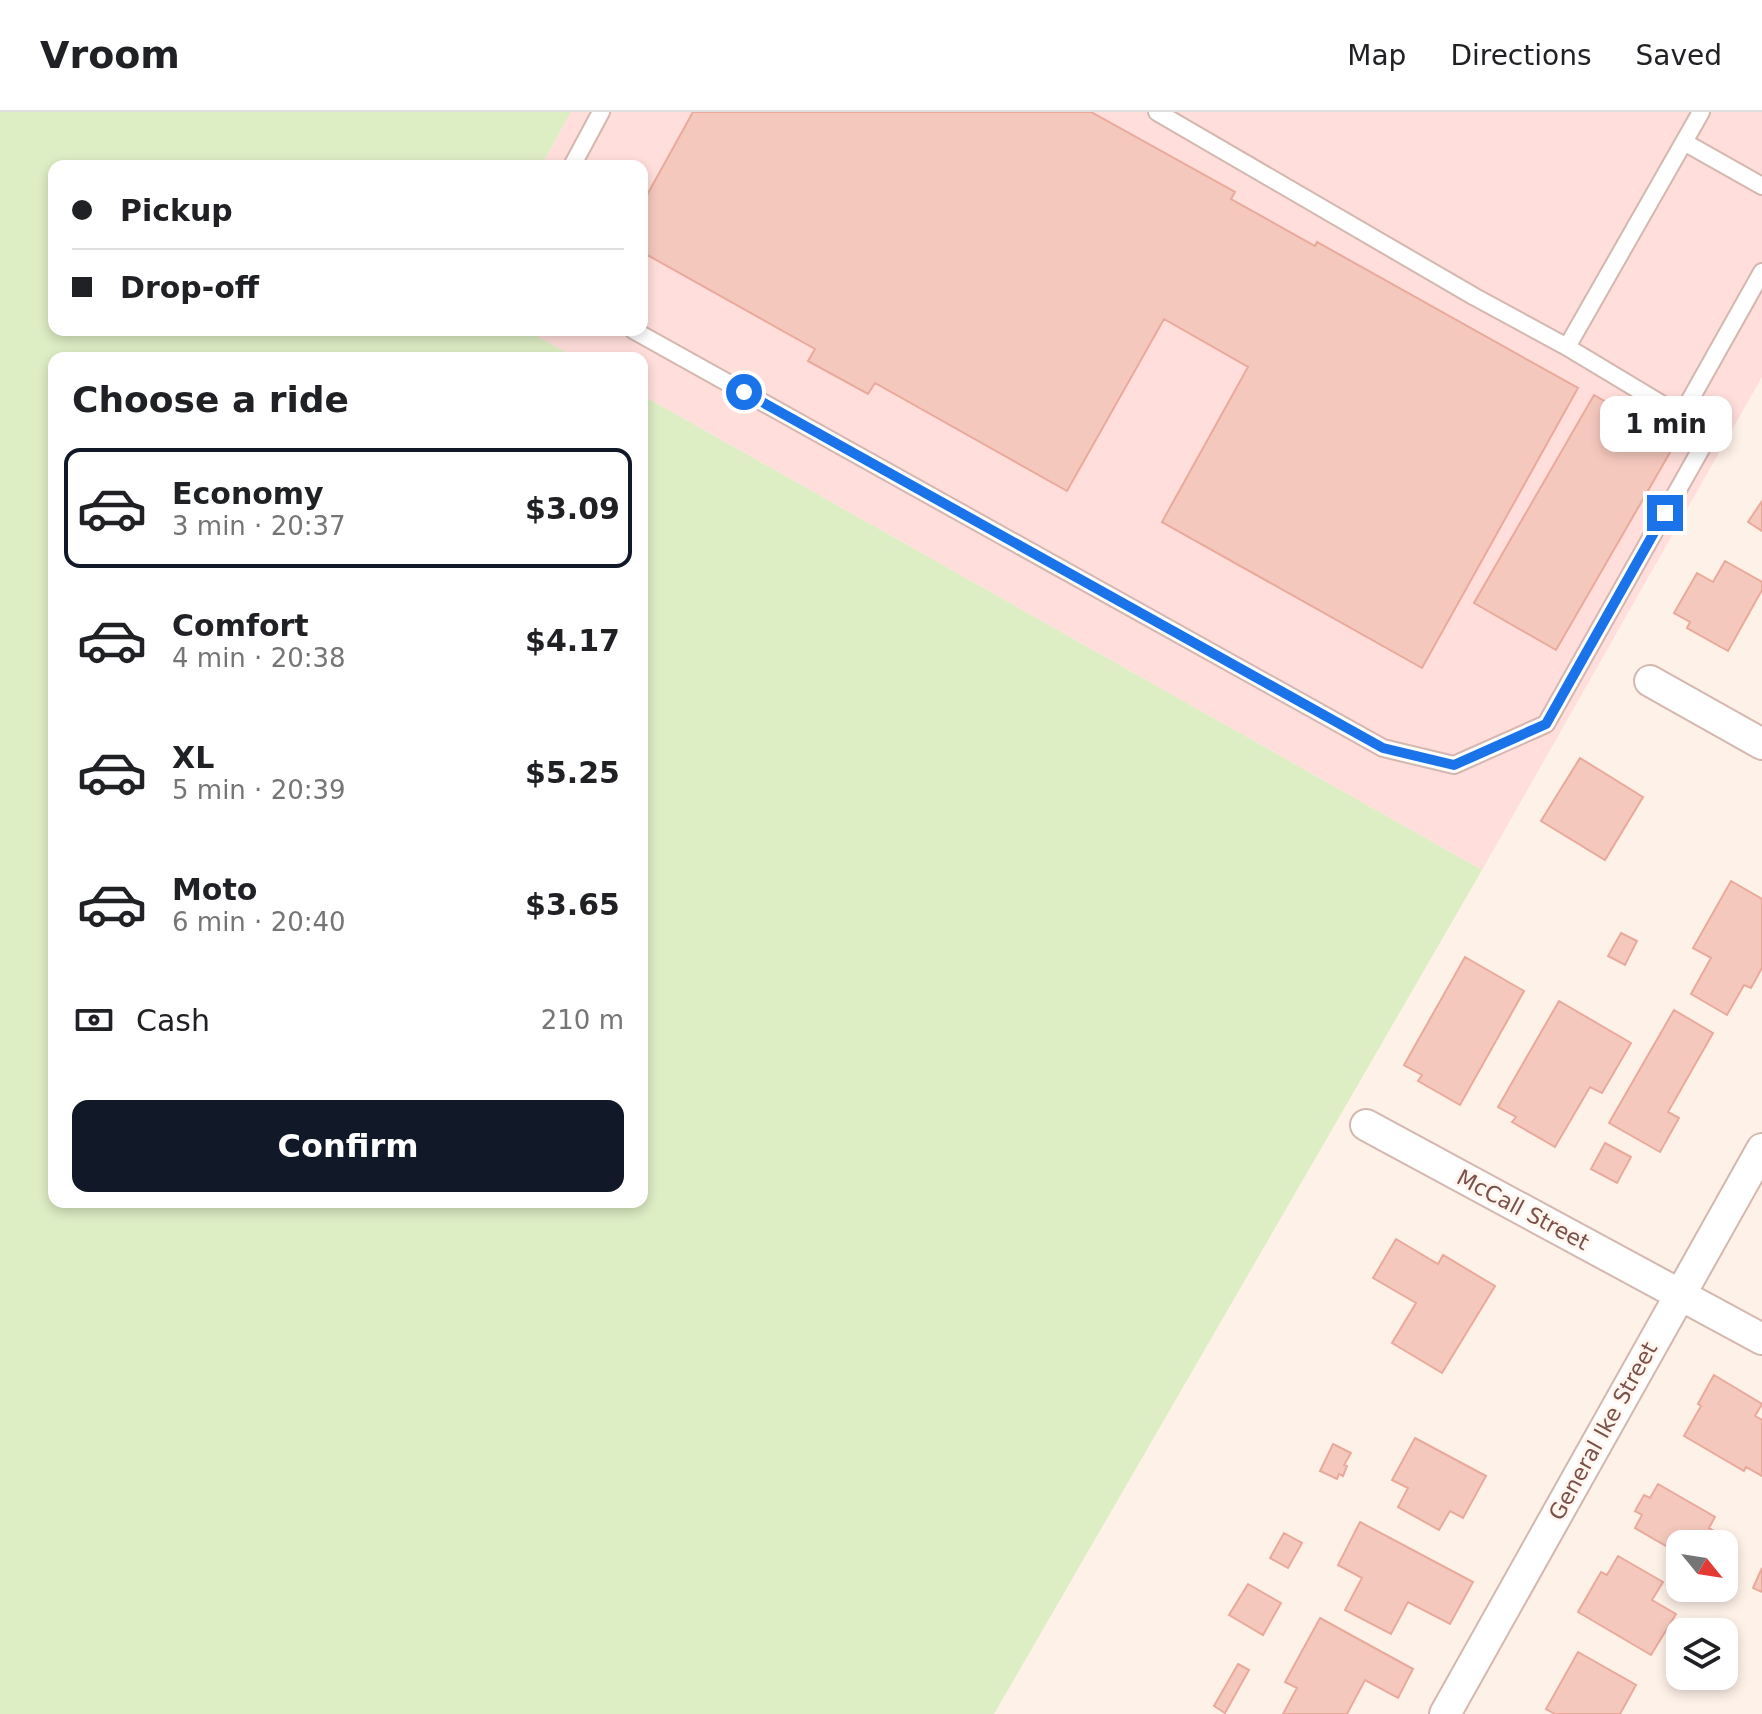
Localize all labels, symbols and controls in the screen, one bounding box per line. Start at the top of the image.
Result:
text: Vroom [40,33,180,77]
text: Map [1347,39,1406,72]
text: Directions [1450,39,1591,72]
text: Saved [1635,39,1722,72]
text: Pickup [120,193,233,228]
text: Drop-off [120,270,259,305]
route start [726,374,762,410]
text: Choose a ride [72,379,349,420]
callout: 1 min [1599,397,1731,453]
text: 1 min [1625,409,1707,439]
icon: car [76,472,148,544]
text: Economy [172,476,324,511]
text: $3.09 [525,491,620,526]
route end [1647,495,1683,531]
text: 3 min · 20:37 [172,511,346,541]
icon: car [76,604,148,676]
text: Comfort [172,608,309,643]
text: $4.17 [525,623,620,658]
text: 4 min · 20:38 [172,643,346,673]
icon: car [76,736,148,808]
text: XL [172,740,214,775]
text: $5.25 [525,755,620,790]
text: 5 min · 20:39 [172,775,346,805]
icon: car [76,868,148,940]
text: Moto [172,872,257,907]
text: $3.65 [525,887,620,922]
text: 6 min · 20:40 [172,907,346,937]
icon: cash [72,998,116,1042]
text: Cash [136,1003,210,1038]
text: 210 m [541,1005,624,1035]
button: Confirm [72,1100,624,1192]
street label: McCall Street [1453,1165,1594,1255]
street label: General Ike Street [1544,1337,1662,1524]
north arrow [1666,1530,1738,1602]
map controls [1666,1530,1738,1690]
button: layers [1666,1618,1738,1690]

